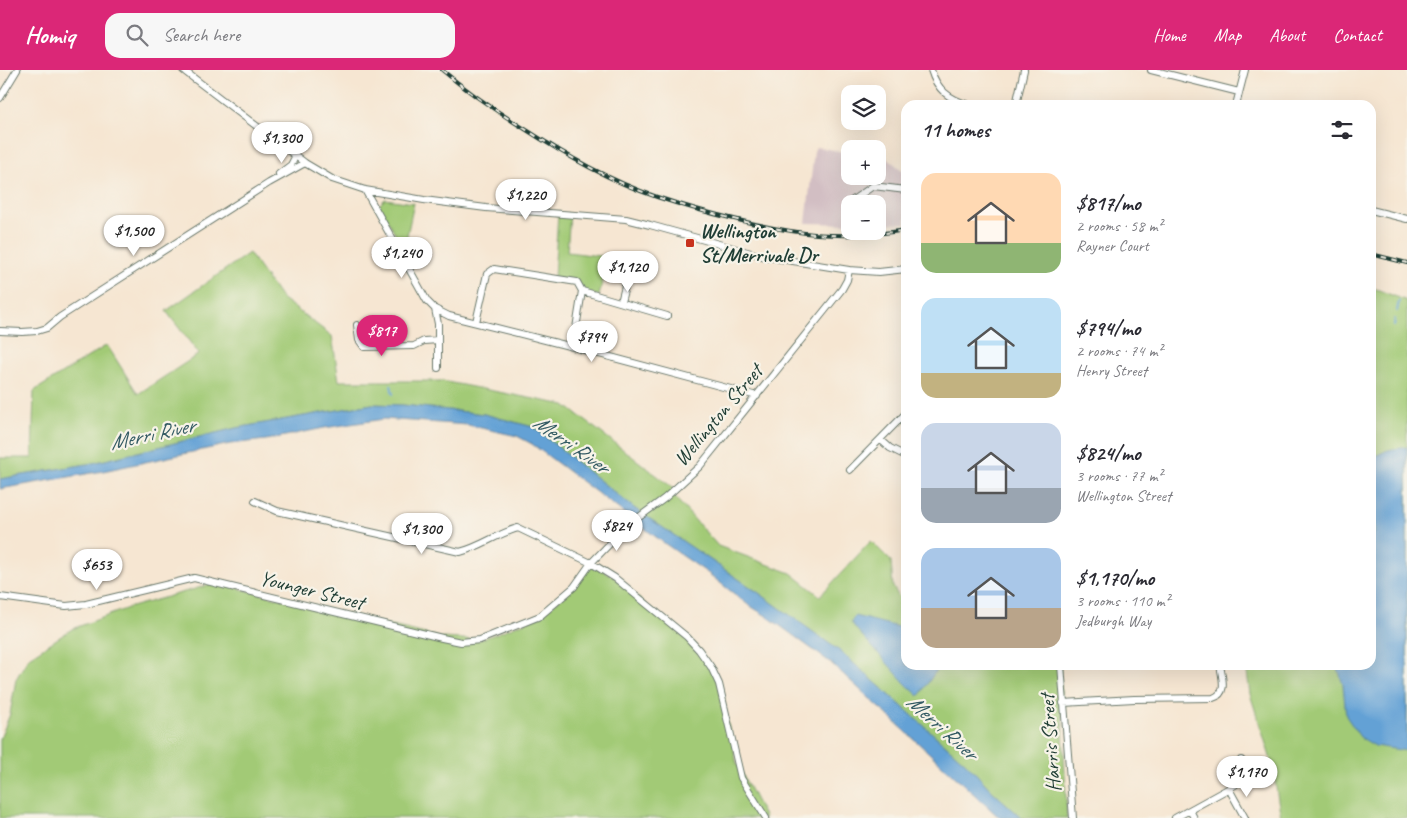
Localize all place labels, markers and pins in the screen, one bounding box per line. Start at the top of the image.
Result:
pin: $1,300 [241,122,323,164]
pin: $1,220 [485,178,567,221]
pin: $1,500 [93,214,175,257]
place label: Wellington St/Merrivale Dr [700,218,820,268]
pin: $1,240 [361,236,443,279]
marker: Wellington St/Merrivale Dr [684,237,696,249]
pin: $1,120 [587,250,669,293]
pin: $817 [352,314,412,357]
pin: $794 [562,320,622,363]
pin: $824 [587,510,647,552]
pin: $1,300 [381,512,463,555]
pin: $653 [67,548,127,591]
pin: $1,170 [1206,756,1288,798]

